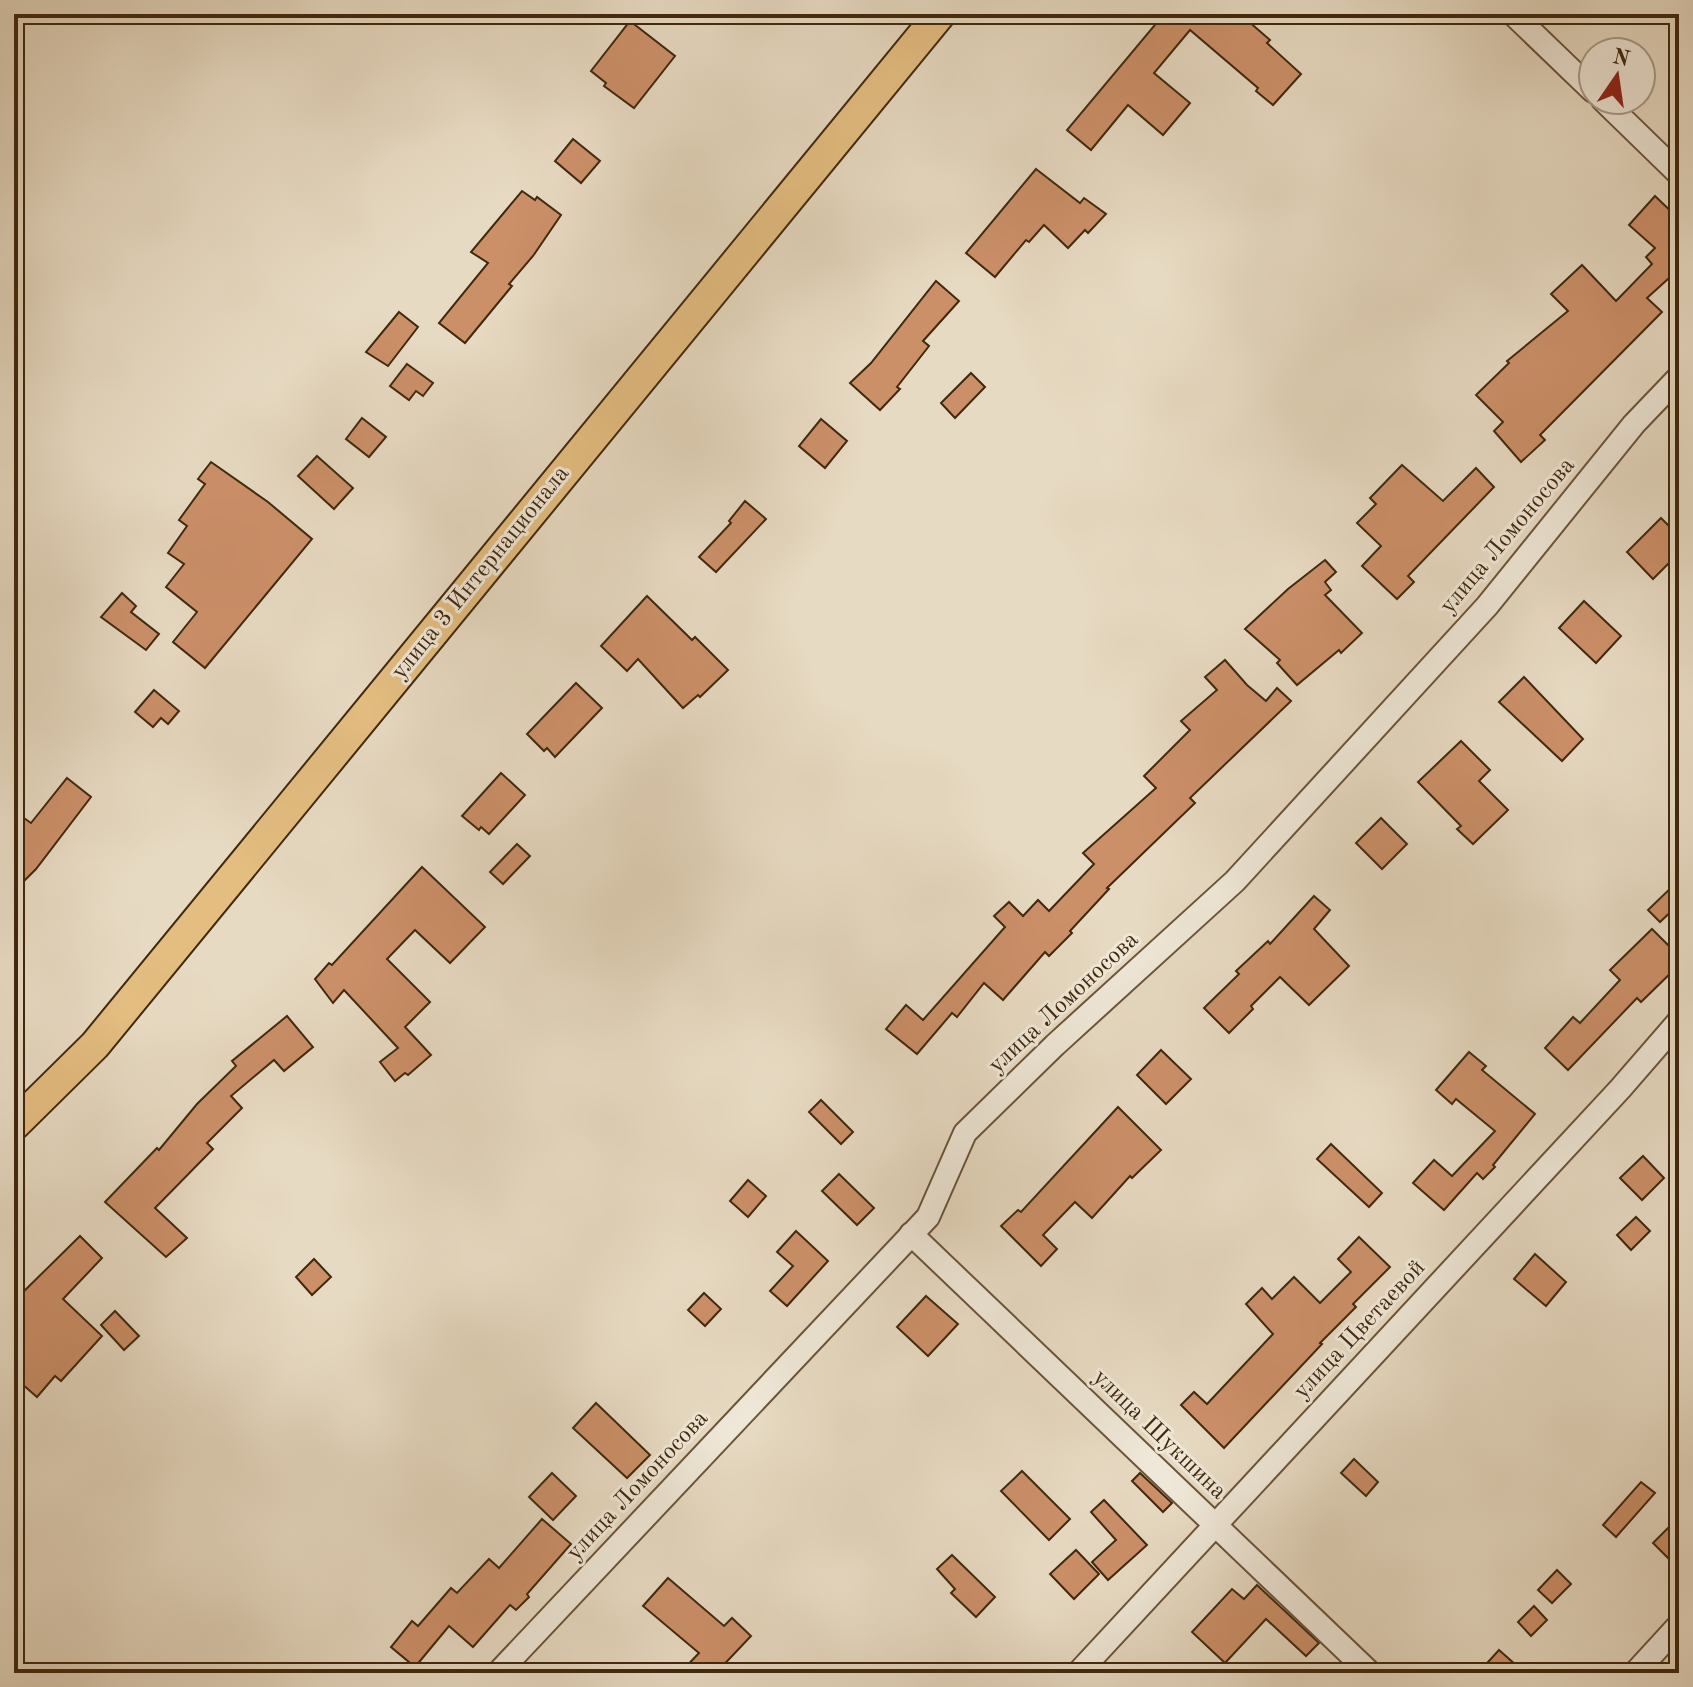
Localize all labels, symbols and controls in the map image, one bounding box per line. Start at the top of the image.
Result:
north arrow [1577,36,1657,116]
text: N [1610,46,1632,71]
street label: улица Ломоносова [1436,453,1580,618]
street label: улица 3 Интернационала [388,462,574,684]
street label: улица Ломоносова [984,928,1144,1078]
street label: улица Цветаевой [1290,1256,1430,1404]
street label: улица Шукшина [1088,1365,1231,1505]
street label: улица Ломоносова [563,1406,713,1566]

